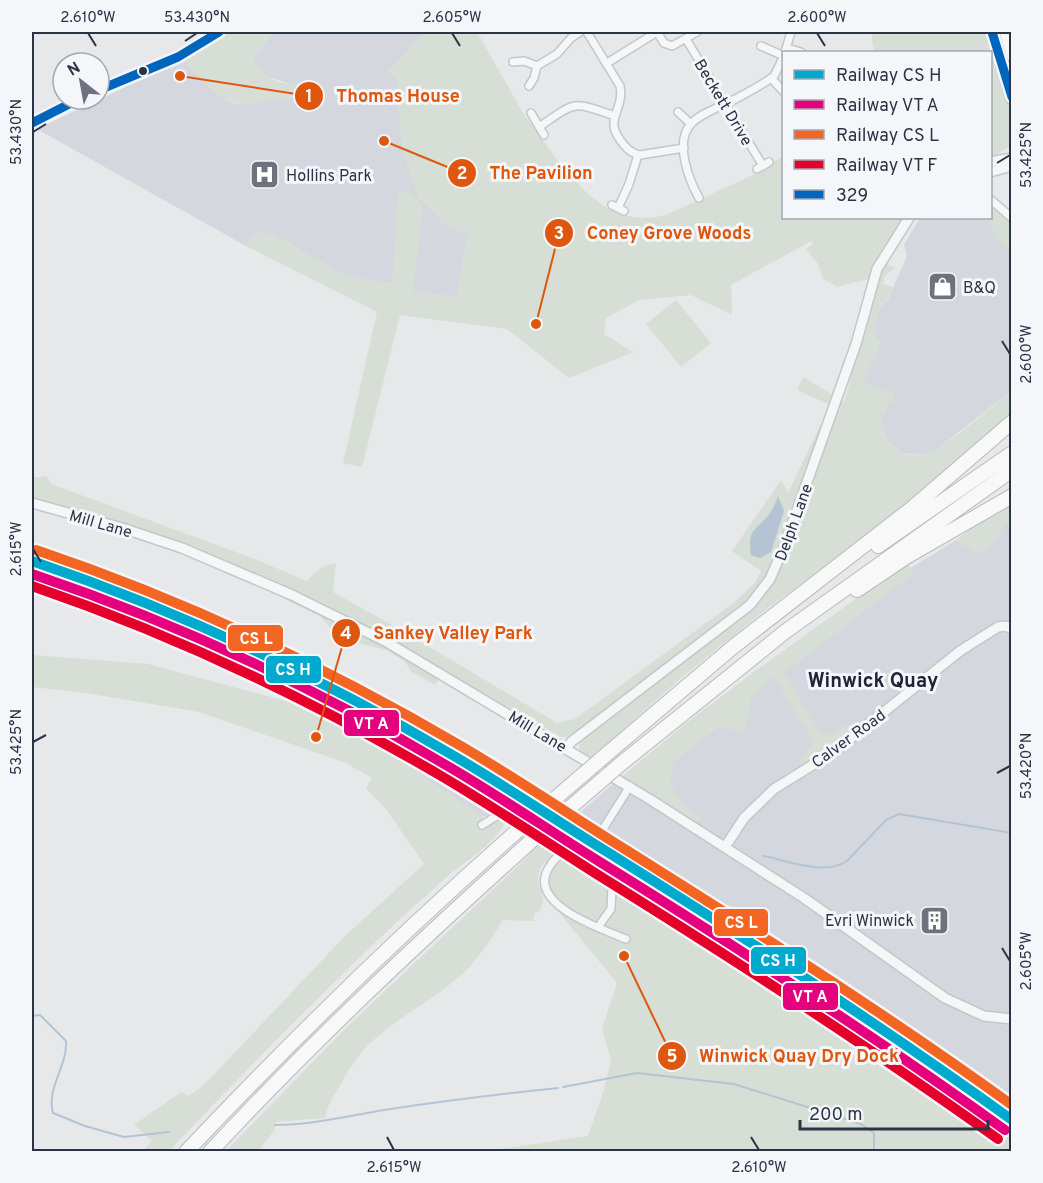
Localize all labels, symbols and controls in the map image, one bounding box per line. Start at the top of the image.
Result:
text: 2.610°W [60,9,116,28]
text: 53.430°N [164,9,230,28]
text: 2.605°W [422,9,482,28]
text: 2.600°W [787,9,847,28]
north arrow [51,51,111,111]
legend [782,51,992,219]
street label: Beckett Drive [689,56,756,150]
text: N [64,58,84,81]
unlabelled marker [137,65,149,77]
text: Railway CS H [836,65,942,88]
callout: Thomas House [294,78,471,114]
text: 1 [305,86,313,109]
text: Thomas House [336,86,460,109]
text: Railway VT A [836,95,939,118]
text: 53.430°N [8,99,27,165]
text: 53.425°N [1018,122,1037,188]
text: Railway CS L [836,125,939,148]
callout: The Pavilion [447,155,604,191]
text: Railway VT F [836,155,937,178]
hospital icon: Hollins Park [249,159,281,191]
text: 2 [456,163,468,186]
text: The Pavilion [489,163,593,186]
place label: Hollins Park [286,167,372,187]
text: 329 [836,185,868,208]
callout: Coney Grove Woods [544,215,763,251]
text: 3 [554,223,564,246]
text: Coney Grove Woods [587,223,751,246]
shop icon: B&Q [926,271,958,303]
place label: B&Q [963,279,996,299]
text: 2.600°W [1018,324,1037,384]
street label: Delph Lane [772,481,818,564]
street label: Mill Lane [67,506,134,543]
text: 2.615°W [8,521,27,577]
callout: Sankey Valley Park [331,615,545,651]
text: 4 [340,623,352,646]
text: Sankey Valley Park [373,623,533,646]
line badge: CS L [227,624,284,652]
text: CS L [239,630,273,650]
line badge: CS H [265,655,322,684]
text: CS H [275,661,311,681]
district label: Winwick Quay [808,669,938,695]
street label: Calver Road [808,706,890,773]
street label: Mill Lane [504,708,570,758]
text: 53.425°N [8,709,27,775]
line badge: VT A [343,709,400,737]
text: VT A [353,715,389,735]
text: 53.420°N [1018,733,1037,799]
building icon: Evri Winwick [919,904,951,936]
line badge: CS L [713,908,769,937]
place label: Evri Winwick [825,912,914,932]
text: CS L [724,914,758,934]
text: 2.605°W [1018,931,1037,991]
line badge: CS H [750,946,807,975]
text: CS H [760,952,796,972]
line badge: VT A [782,982,839,1011]
text: VT A [792,988,828,1008]
callout: Winwick Quay Dry Dock [657,1038,911,1074]
text: 5 [667,1046,678,1069]
text: Winwick Quay Dry Dock [699,1046,899,1069]
scale bar [800,1093,988,1131]
text: 200 m [809,1104,862,1127]
text: 2.615°W [366,1159,422,1178]
text: 2.610°W [731,1159,787,1178]

